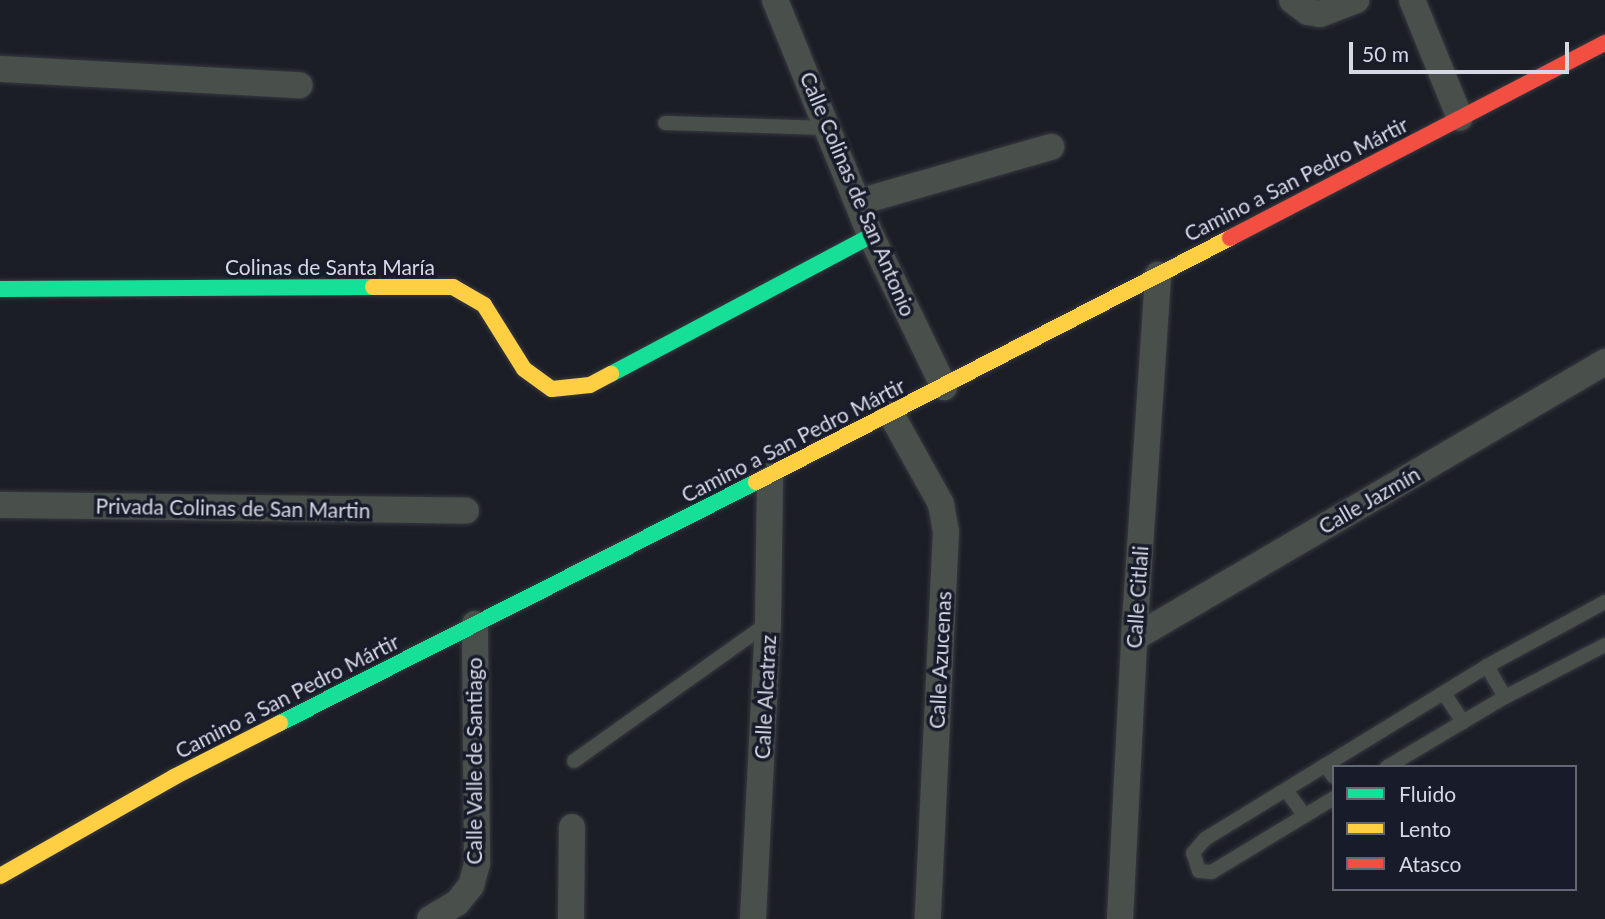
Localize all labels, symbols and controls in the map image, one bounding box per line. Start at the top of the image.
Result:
scale bar [1353,28,1574,72]
text: 50 m [1362,41,1409,66]
street label: Calle Colinas de San Antonio [795,68,921,320]
street label: Camino a San Pedro Mártir [1180,112,1412,246]
street label: Colinas de Santa María [225,254,435,280]
street label: Camino a San Pedro Mártir [677,373,909,507]
street label: Calle Jazmín [1314,461,1424,539]
street label: Privada Colinas de San Martin [95,493,371,523]
street label: Calle Citlali [1121,545,1153,649]
street label: Calle Azucenas [924,590,956,730]
street label: Camino a San Pedro Mártir [171,629,403,763]
street label: Calle Alcatraz [749,634,781,760]
street label: Calle Valle de Santiago [461,657,487,865]
legend [1332,765,1577,891]
text: Fluido [1399,781,1456,806]
text: Lento [1399,816,1451,841]
text: Atasco [1399,851,1461,876]

